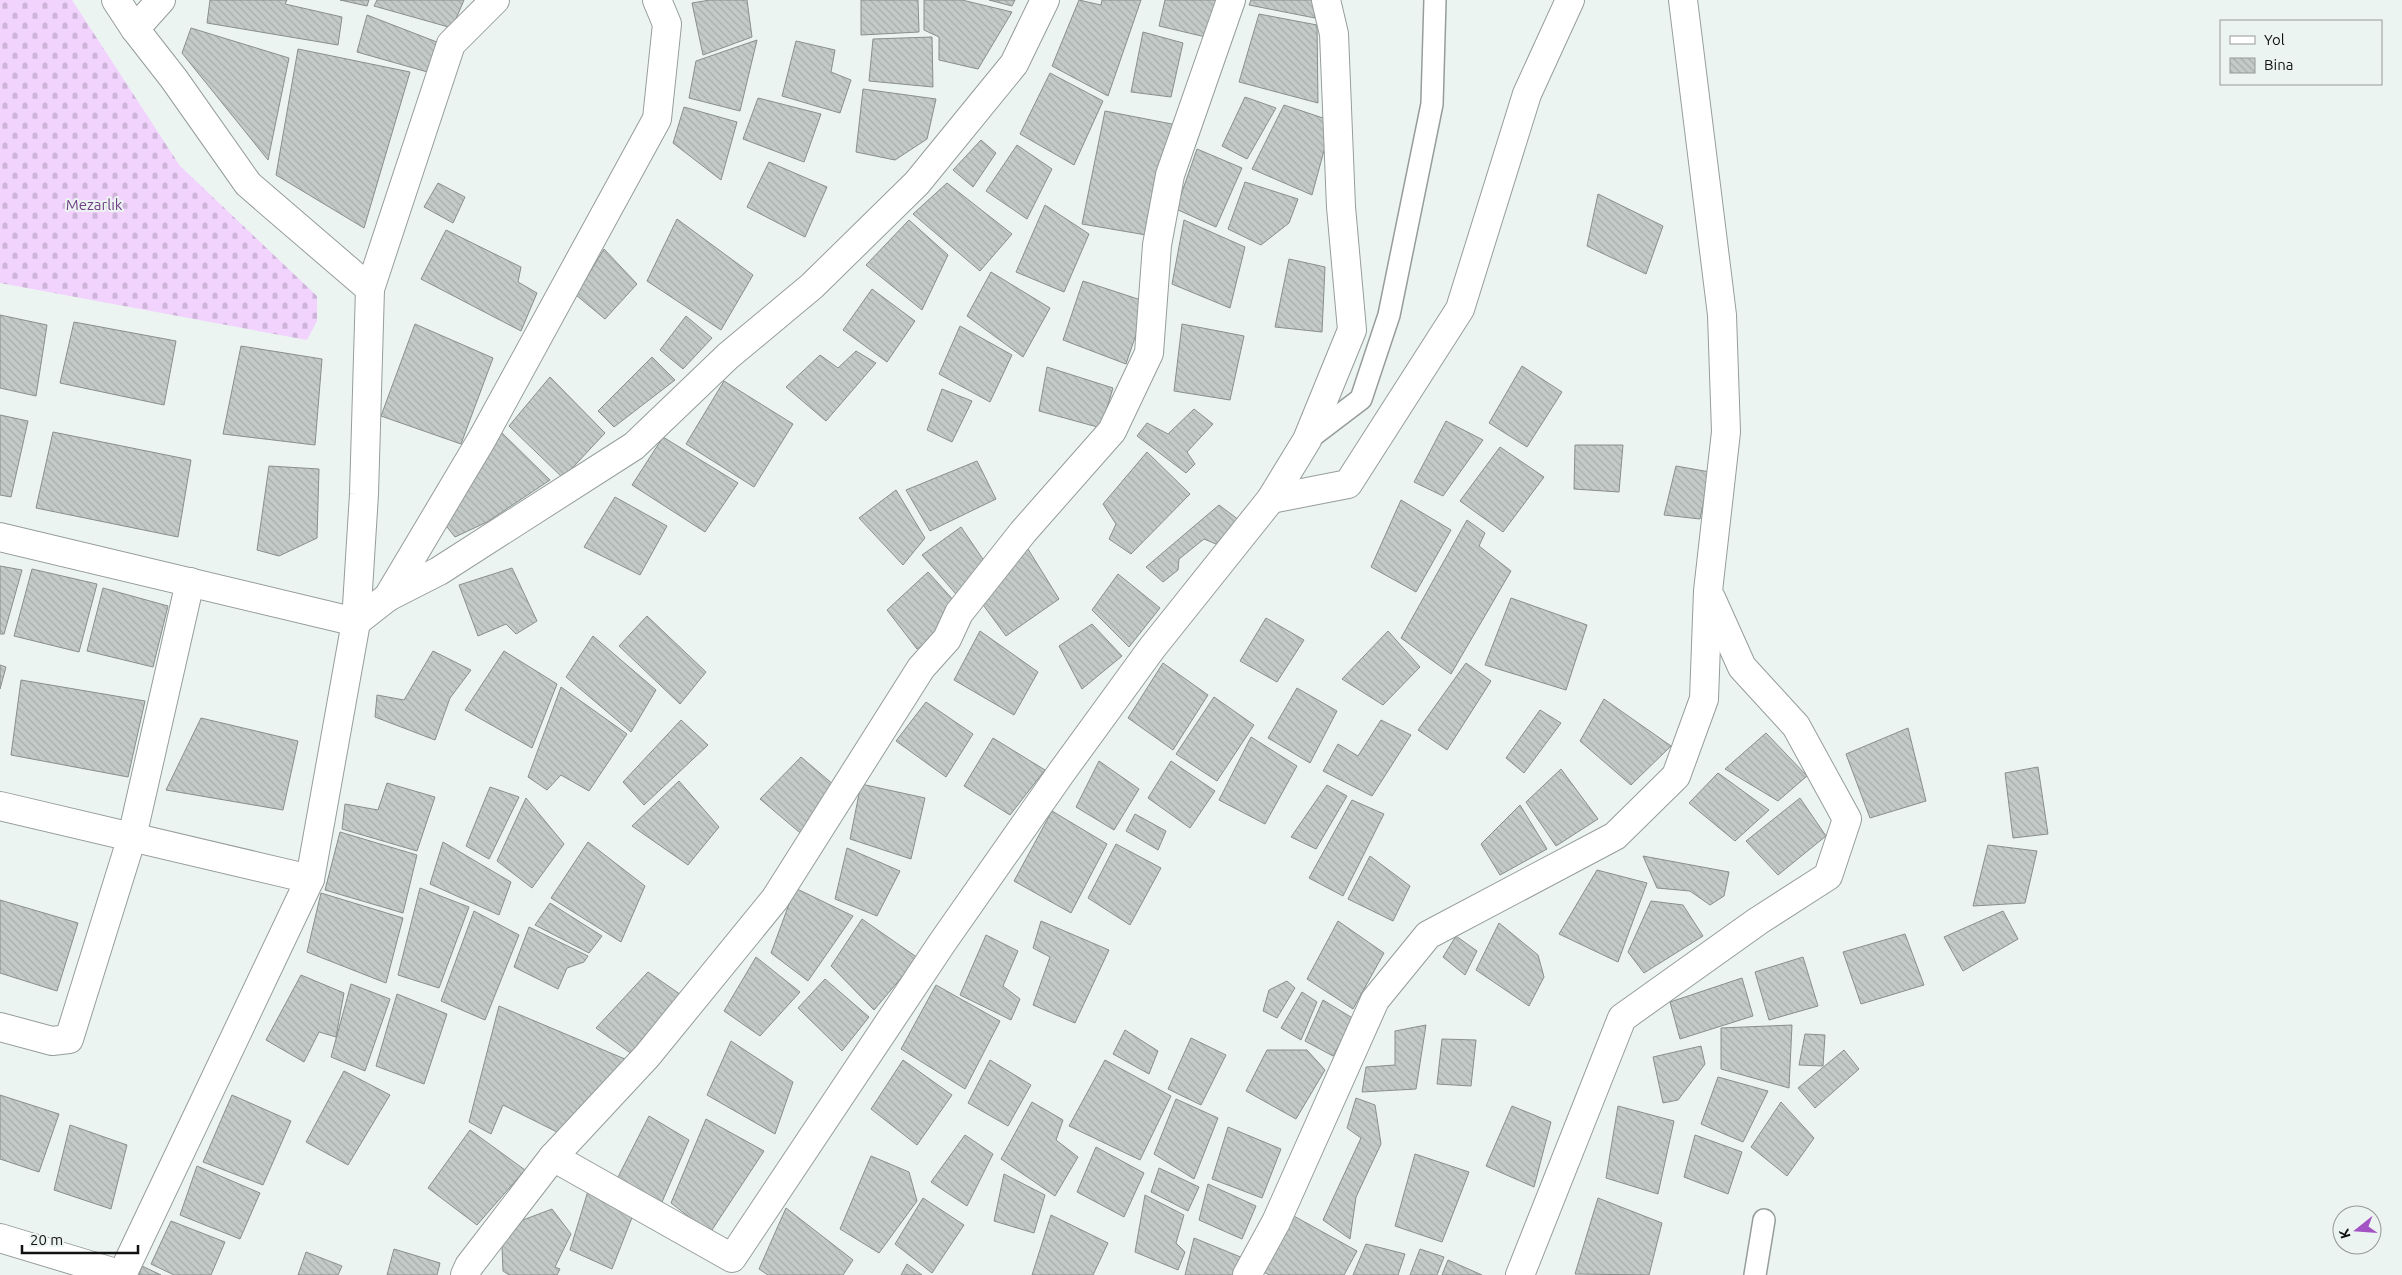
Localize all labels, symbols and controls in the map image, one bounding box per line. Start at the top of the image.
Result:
legend [2220,20,2382,85]
text: Yol [2264,31,2285,48]
text: Bina [2264,56,2293,73]
park label: Mezarlık [66,196,123,213]
north arrow [2332,1205,2382,1255]
scale bar [22,1222,139,1254]
text: K [2335,1226,2354,1241]
text: 20 m [30,1231,63,1248]

